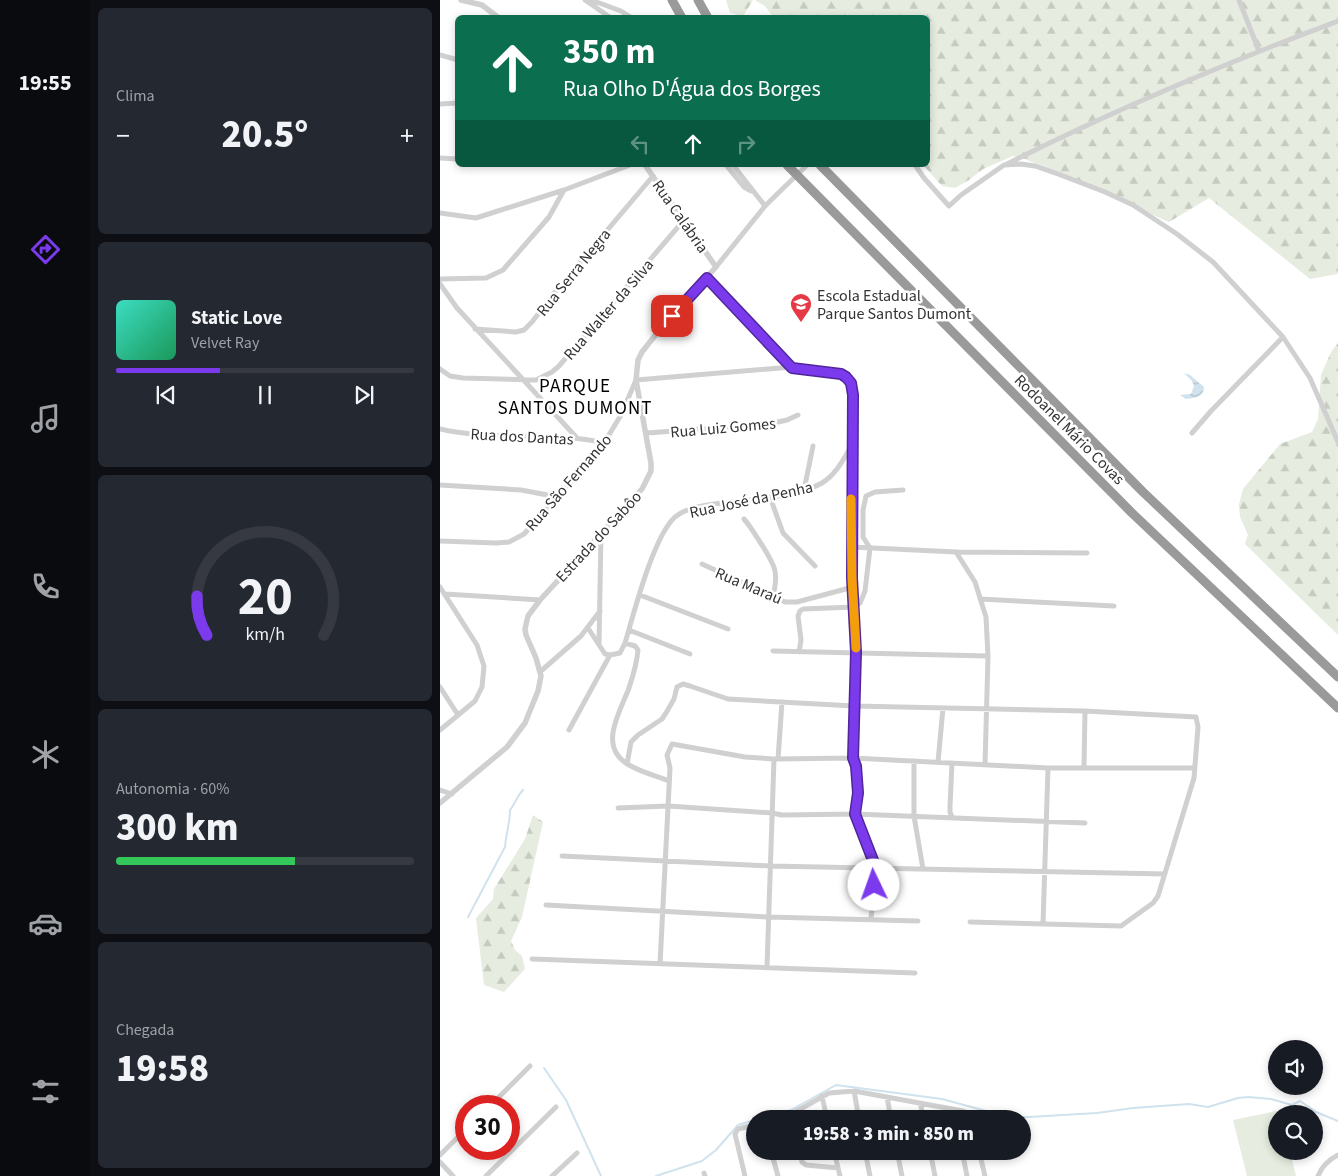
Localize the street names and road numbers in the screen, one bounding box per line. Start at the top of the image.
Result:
street label: Rua Calábria [647,176,714,258]
street label: Rua Serra Negra [532,224,616,321]
street label: Rua Walter da Silva [559,254,659,365]
street label: Rodoanel Mário Covas [1009,370,1129,490]
street label: Rua Luiz Gomes [669,412,777,444]
street label: Rua dos Dantas [470,423,574,451]
street label: Rua São Fernando [520,429,617,536]
street label: Rua José da Penha [688,476,815,524]
street label: Estrada do Sabôo [551,486,647,587]
street label: Rua Maraú [712,562,785,610]

